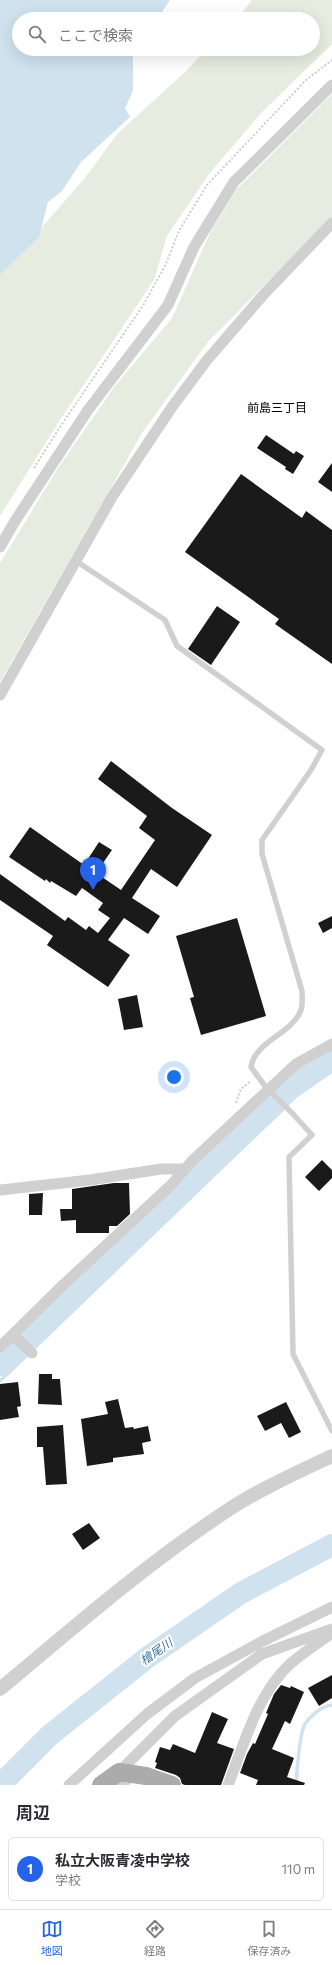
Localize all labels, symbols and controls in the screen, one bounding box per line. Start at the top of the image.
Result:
search box [12,12,320,56]
icon: search [26,23,48,45]
text: ここで検索 [58,26,133,44]
district label: 前島三丁目 [247,400,307,414]
pin: 1 [80,857,106,890]
your location [164,1067,184,1087]
water label: 檜尾川 [137,1634,176,1667]
text: 周辺 [16,1802,50,1823]
text: 私立大阪青凌中学校 [55,1851,190,1869]
text: 1 [27,1861,33,1877]
text: 110 m [282,1861,315,1877]
text: 学校 [55,1872,81,1888]
tab: 地図 [41,1918,63,1958]
tab: 経路 [144,1918,166,1958]
tab: 保存済み [247,1918,291,1958]

